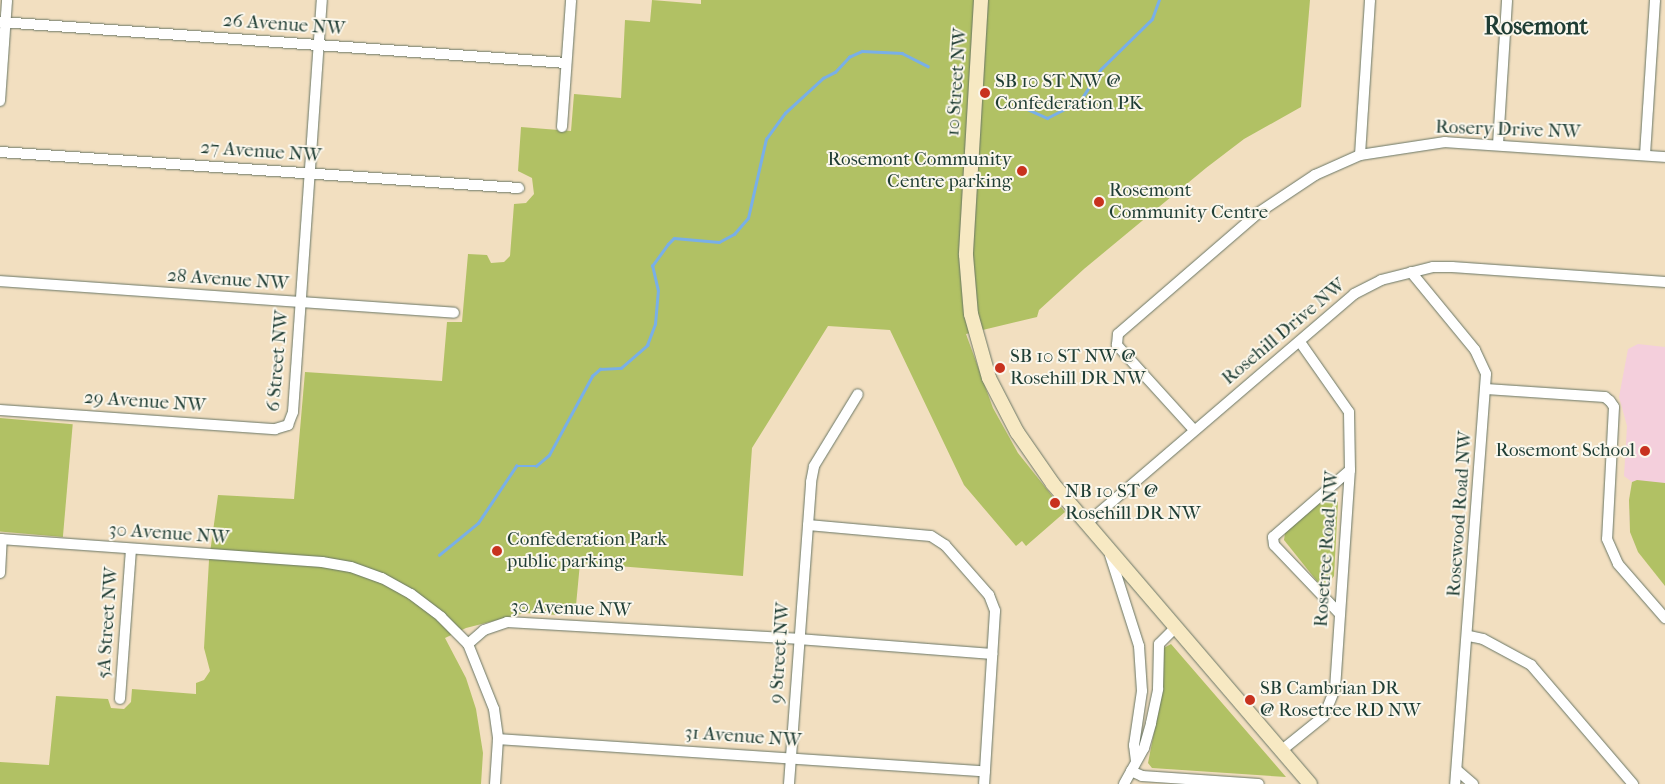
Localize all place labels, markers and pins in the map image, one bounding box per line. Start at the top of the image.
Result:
place label: SB 10 ST NW @ Confederation PK [995,71,1142,115]
marker: SB 10 ST NW @ Confederation PK [979,87,991,99]
place label: Rosemont Community Centre parking [828,149,1012,193]
marker: Rosemont Community Centre parking [1016,165,1028,177]
place label: Rosemont Community Centre [1109,180,1268,224]
marker: Rosemont Community Centre [1093,196,1105,208]
place label: SB 10 ST NW @ Rosehill DR NW [1010,346,1146,390]
marker: SB 10 ST NW @ Rosehill DR NW [994,362,1006,374]
place label: Rosemont School [1495,440,1635,462]
marker: Rosemont School [1639,445,1651,457]
place label: NB 10 ST @ Rosehill DR NW [1065,481,1201,525]
marker: NB 10 ST @ Rosehill DR NW [1049,497,1061,509]
place label: Confederation Park public parking [507,529,667,573]
marker: Confederation Park public parking [491,545,503,557]
place label: SB Cambrian DR @ Rosetree RD NW [1260,678,1421,722]
marker: SB Cambrian DR @ Rosetree RD NW [1244,694,1256,706]

